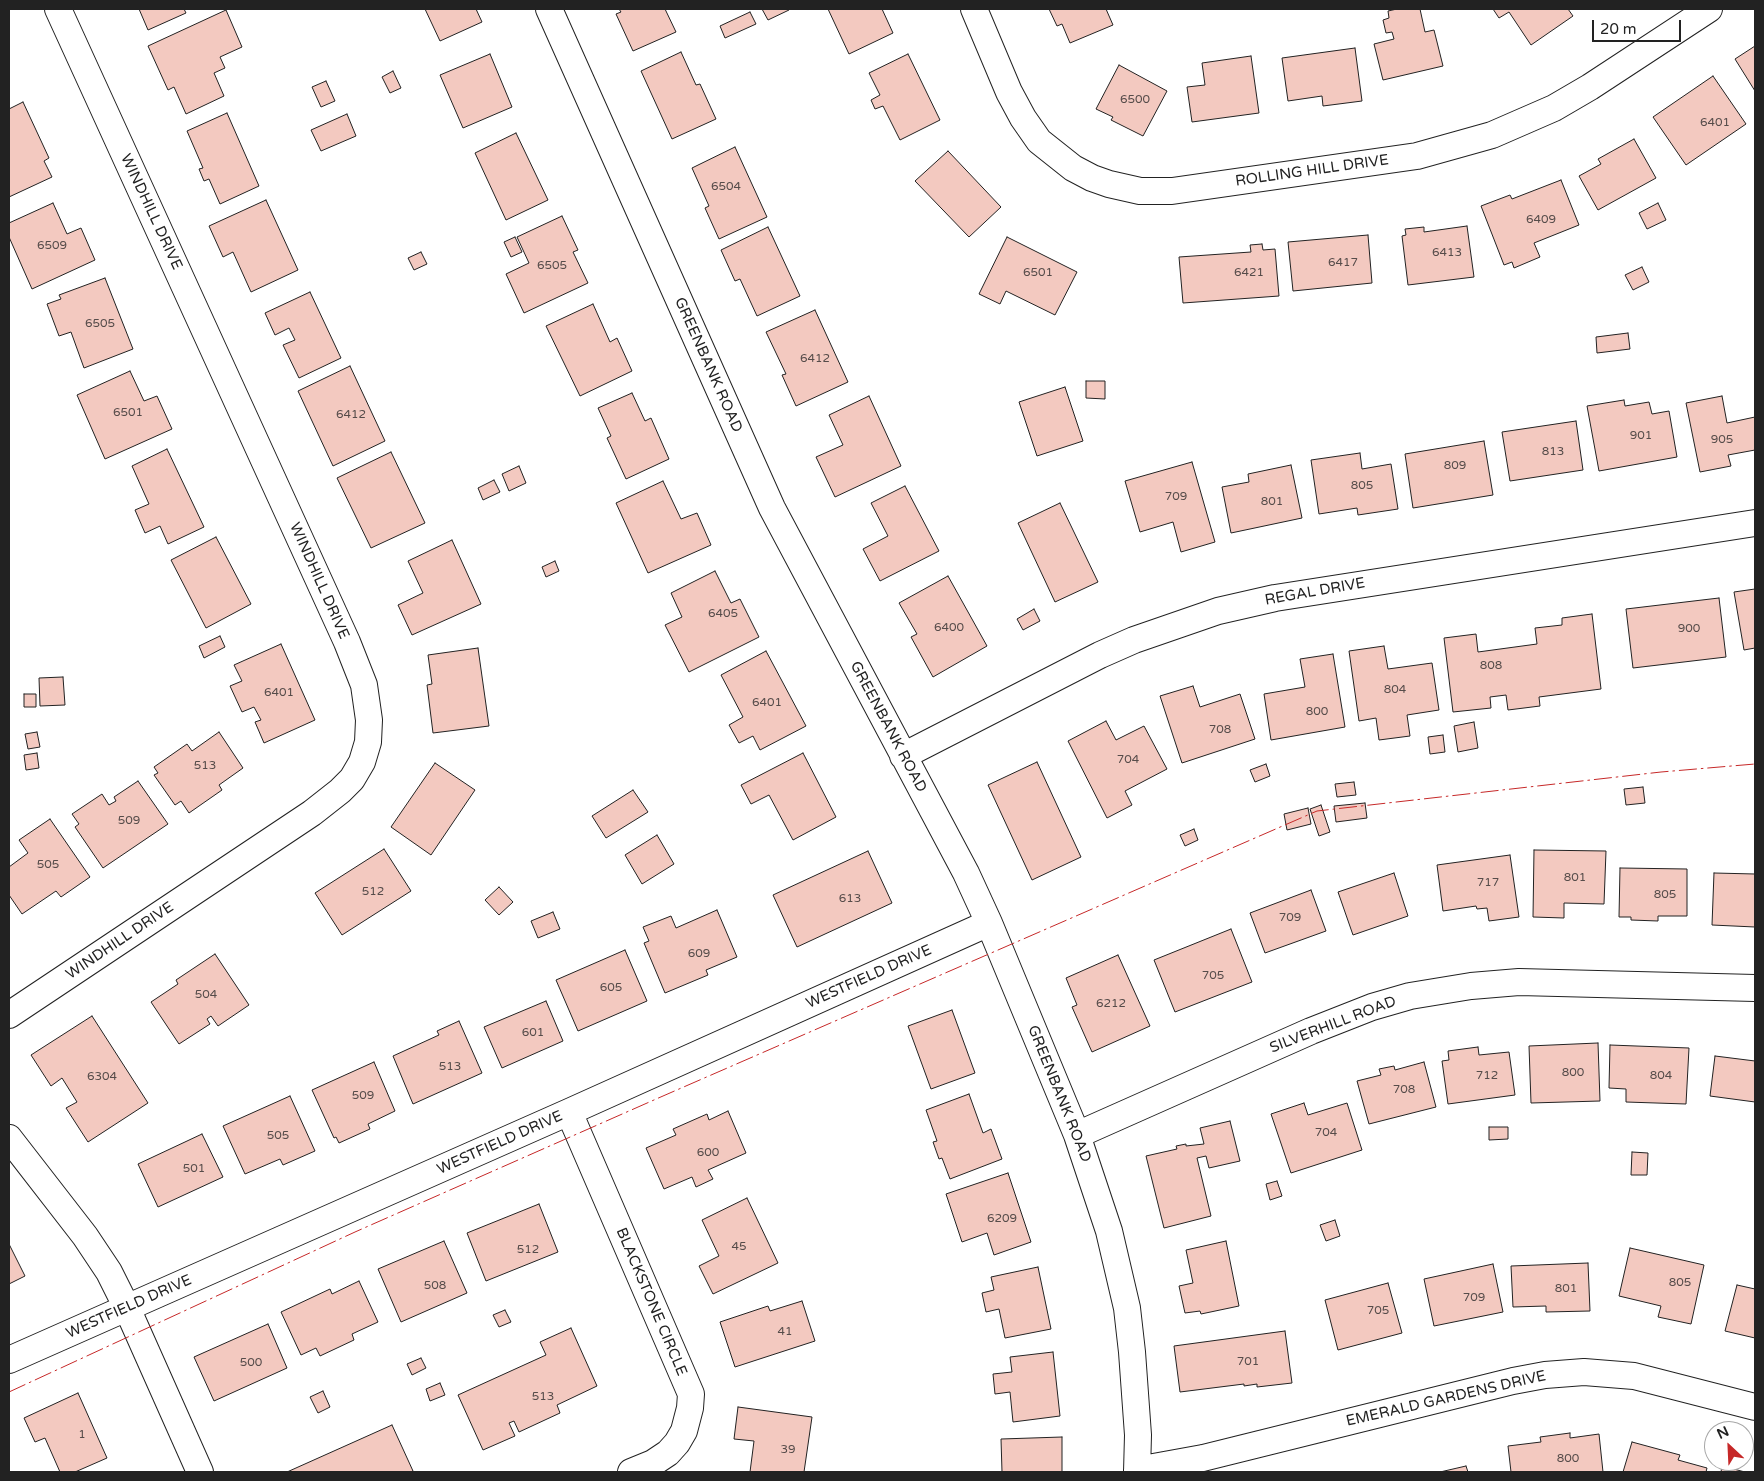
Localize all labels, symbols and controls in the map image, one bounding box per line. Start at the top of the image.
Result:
scale bar [1594,10,1683,42]
text: 20 m [1600,20,1637,38]
house number: 6500 [1120,93,1150,107]
house number: 6401 [1700,116,1730,130]
street label: WINDHILL DRIVE [116,151,186,273]
street label: ROLLING HILL DRIVE [1234,151,1390,191]
house number: 6504 [711,180,741,194]
house number: 6409 [1526,213,1556,227]
house number: 6509 [37,239,67,253]
house number: 6413 [1432,246,1462,260]
house number: 6417 [1328,256,1358,270]
house number: 6505 [537,259,567,273]
house number: 6501 [1023,266,1053,280]
house number: 6421 [1234,266,1264,280]
street label: GREENBANK ROAD [670,295,746,435]
house number: 6505 [85,317,115,331]
house number: 6412 [800,352,830,366]
house number: 6501 [113,406,143,420]
house number: 6412 [336,408,366,422]
house number: 901 [1630,429,1652,443]
house number: 905 [1711,433,1733,447]
house number: 813 [1542,445,1564,459]
house number: 809 [1444,459,1466,473]
house number: 805 [1351,479,1373,493]
house number: 709 [1165,490,1187,504]
house number: 801 [1261,495,1283,509]
street label: WINDHILL DRIVE [285,520,353,642]
street label: REGAL DRIVE [1263,574,1367,610]
house number: 6405 [708,607,738,621]
house number: 6400 [934,621,964,635]
house number: 900 [1678,622,1700,636]
street label: GREENBANK ROAD [846,658,930,796]
house number: 808 [1480,659,1502,673]
house number: 804 [1384,683,1406,697]
house number: 6401 [264,686,294,700]
house number: 6401 [752,696,782,710]
house number: 800 [1306,705,1328,719]
house number: 708 [1209,723,1231,737]
house number: 704 [1117,753,1139,767]
house number: 513 [194,759,216,773]
house number: 509 [118,814,140,828]
house number: 505 [37,858,59,872]
house number: 801 [1564,871,1586,885]
house number: 717 [1477,876,1499,890]
house number: 512 [362,885,384,899]
house number: 805 [1654,888,1676,902]
house number: 613 [839,892,861,906]
street label: WINDHILL DRIVE [63,898,177,984]
house number: 709 [1279,911,1301,925]
street label: WESTFIELD DRIVE [803,941,935,1013]
house number: 609 [688,947,710,961]
house number: 705 [1202,969,1224,983]
house number: 605 [600,981,622,995]
house number: 504 [195,988,217,1002]
street label: SILVERHILL ROAD [1267,993,1399,1057]
house number: 6212 [1096,997,1126,1011]
street label: GREENBANK ROAD [1023,1023,1095,1165]
house number: 601 [522,1026,544,1040]
house number: 513 [439,1060,461,1074]
house number: 800 [1562,1066,1584,1080]
house number: 712 [1476,1069,1498,1083]
house number: 804 [1650,1069,1672,1083]
house number: 6304 [87,1070,117,1084]
house number: 708 [1393,1083,1415,1097]
house number: 509 [352,1089,374,1103]
street label: WESTFIELD DRIVE [434,1107,566,1179]
house number: 704 [1315,1126,1337,1140]
house number: 505 [267,1129,289,1143]
house number: 600 [697,1146,719,1160]
house number: 501 [183,1162,205,1176]
house number: 6209 [987,1212,1017,1226]
street label: BLACKSTONE CIRCLE [612,1225,690,1379]
house number: 45 [731,1240,747,1254]
house number: 512 [517,1243,539,1257]
street label: WESTFIELD DRIVE [63,1271,195,1343]
house number: 805 [1669,1276,1691,1290]
house number: 508 [424,1279,446,1293]
house number: 801 [1555,1282,1577,1296]
house number: 709 [1463,1291,1485,1305]
house number: 705 [1367,1304,1389,1318]
house number: 41 [777,1325,793,1339]
house number: 701 [1237,1355,1259,1369]
house number: 500 [240,1356,262,1370]
street label: EMERALD GARDENS DRIVE [1344,1367,1548,1431]
house number: 513 [532,1390,554,1404]
north arrow [1704,1421,1754,1471]
text: N [1714,1423,1732,1443]
house number: 1 [78,1428,86,1442]
house number: 39 [780,1443,796,1457]
house number: 800 [1557,1452,1579,1466]

